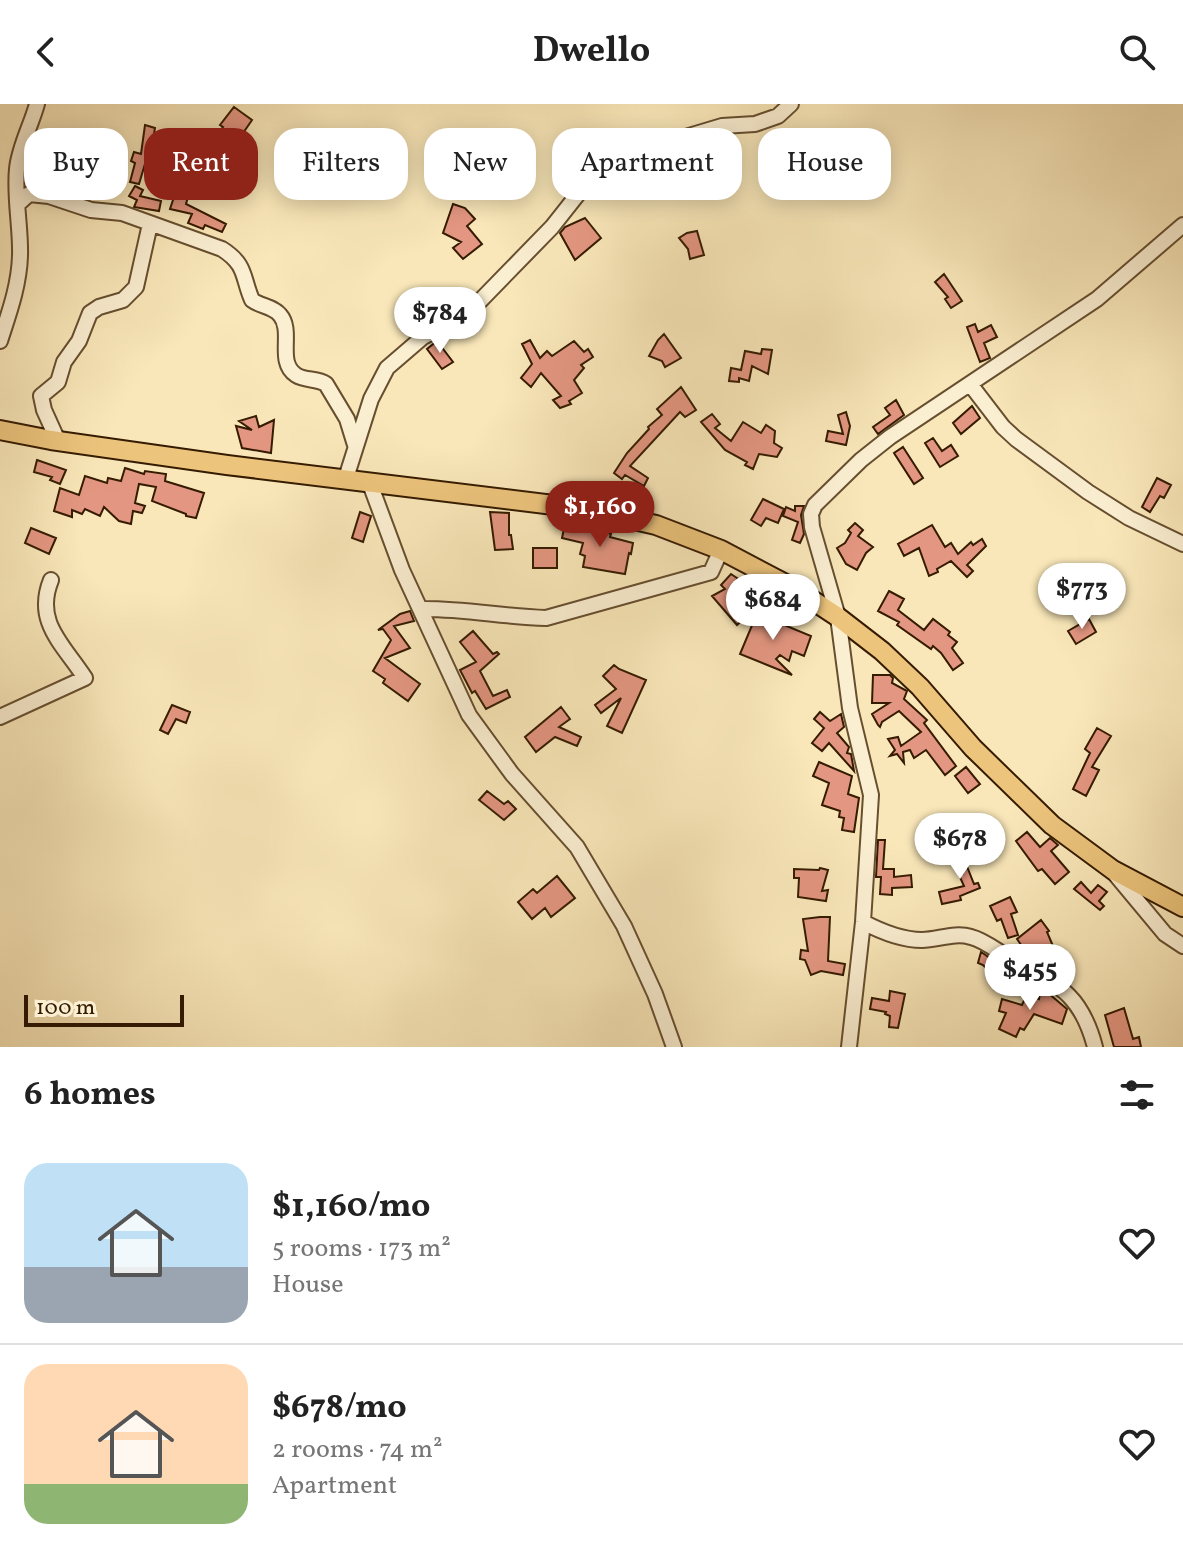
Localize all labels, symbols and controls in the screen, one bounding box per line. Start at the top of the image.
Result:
text: Dwello [533,27,650,77]
icon: back [24,30,68,74]
icon: search [1115,30,1159,74]
chip: Buy [24,128,128,200]
chip: Rent [144,128,258,200]
chip: Filters [274,128,408,200]
chip: New [424,128,536,200]
chip: Apartment [552,128,742,200]
chip: House [758,128,891,200]
pin: $784 [393,287,487,355]
text: $784 [412,295,468,331]
pin: $1,160 [535,481,665,549]
text: $1,160 [563,489,637,525]
pin: $773 [1035,563,1129,631]
text: $773 [1056,571,1108,607]
pin: $684 [726,574,820,642]
text: $684 [744,582,802,618]
pin: $678 [913,813,1007,881]
text: $678 [932,821,988,857]
pin: $455 [983,944,1077,1012]
text: $455 [1003,952,1057,988]
scale bar [24,991,184,1027]
text: 100 m [36,993,95,1024]
text: 6 homes [24,1072,156,1119]
icon: filters [1115,1073,1159,1117]
text: $1,160/mo [272,1184,431,1231]
icon: home [88,1195,184,1291]
icon: heart [1115,1221,1159,1265]
text: 5 rooms · 173 m² [272,1231,451,1267]
text: House [272,1267,344,1303]
text: $678/mo [272,1385,407,1432]
icon: home [88,1396,184,1492]
icon: heart [1115,1422,1159,1466]
text: 2 rooms · 74 m² [272,1432,443,1468]
text: Apartment [272,1468,397,1504]

